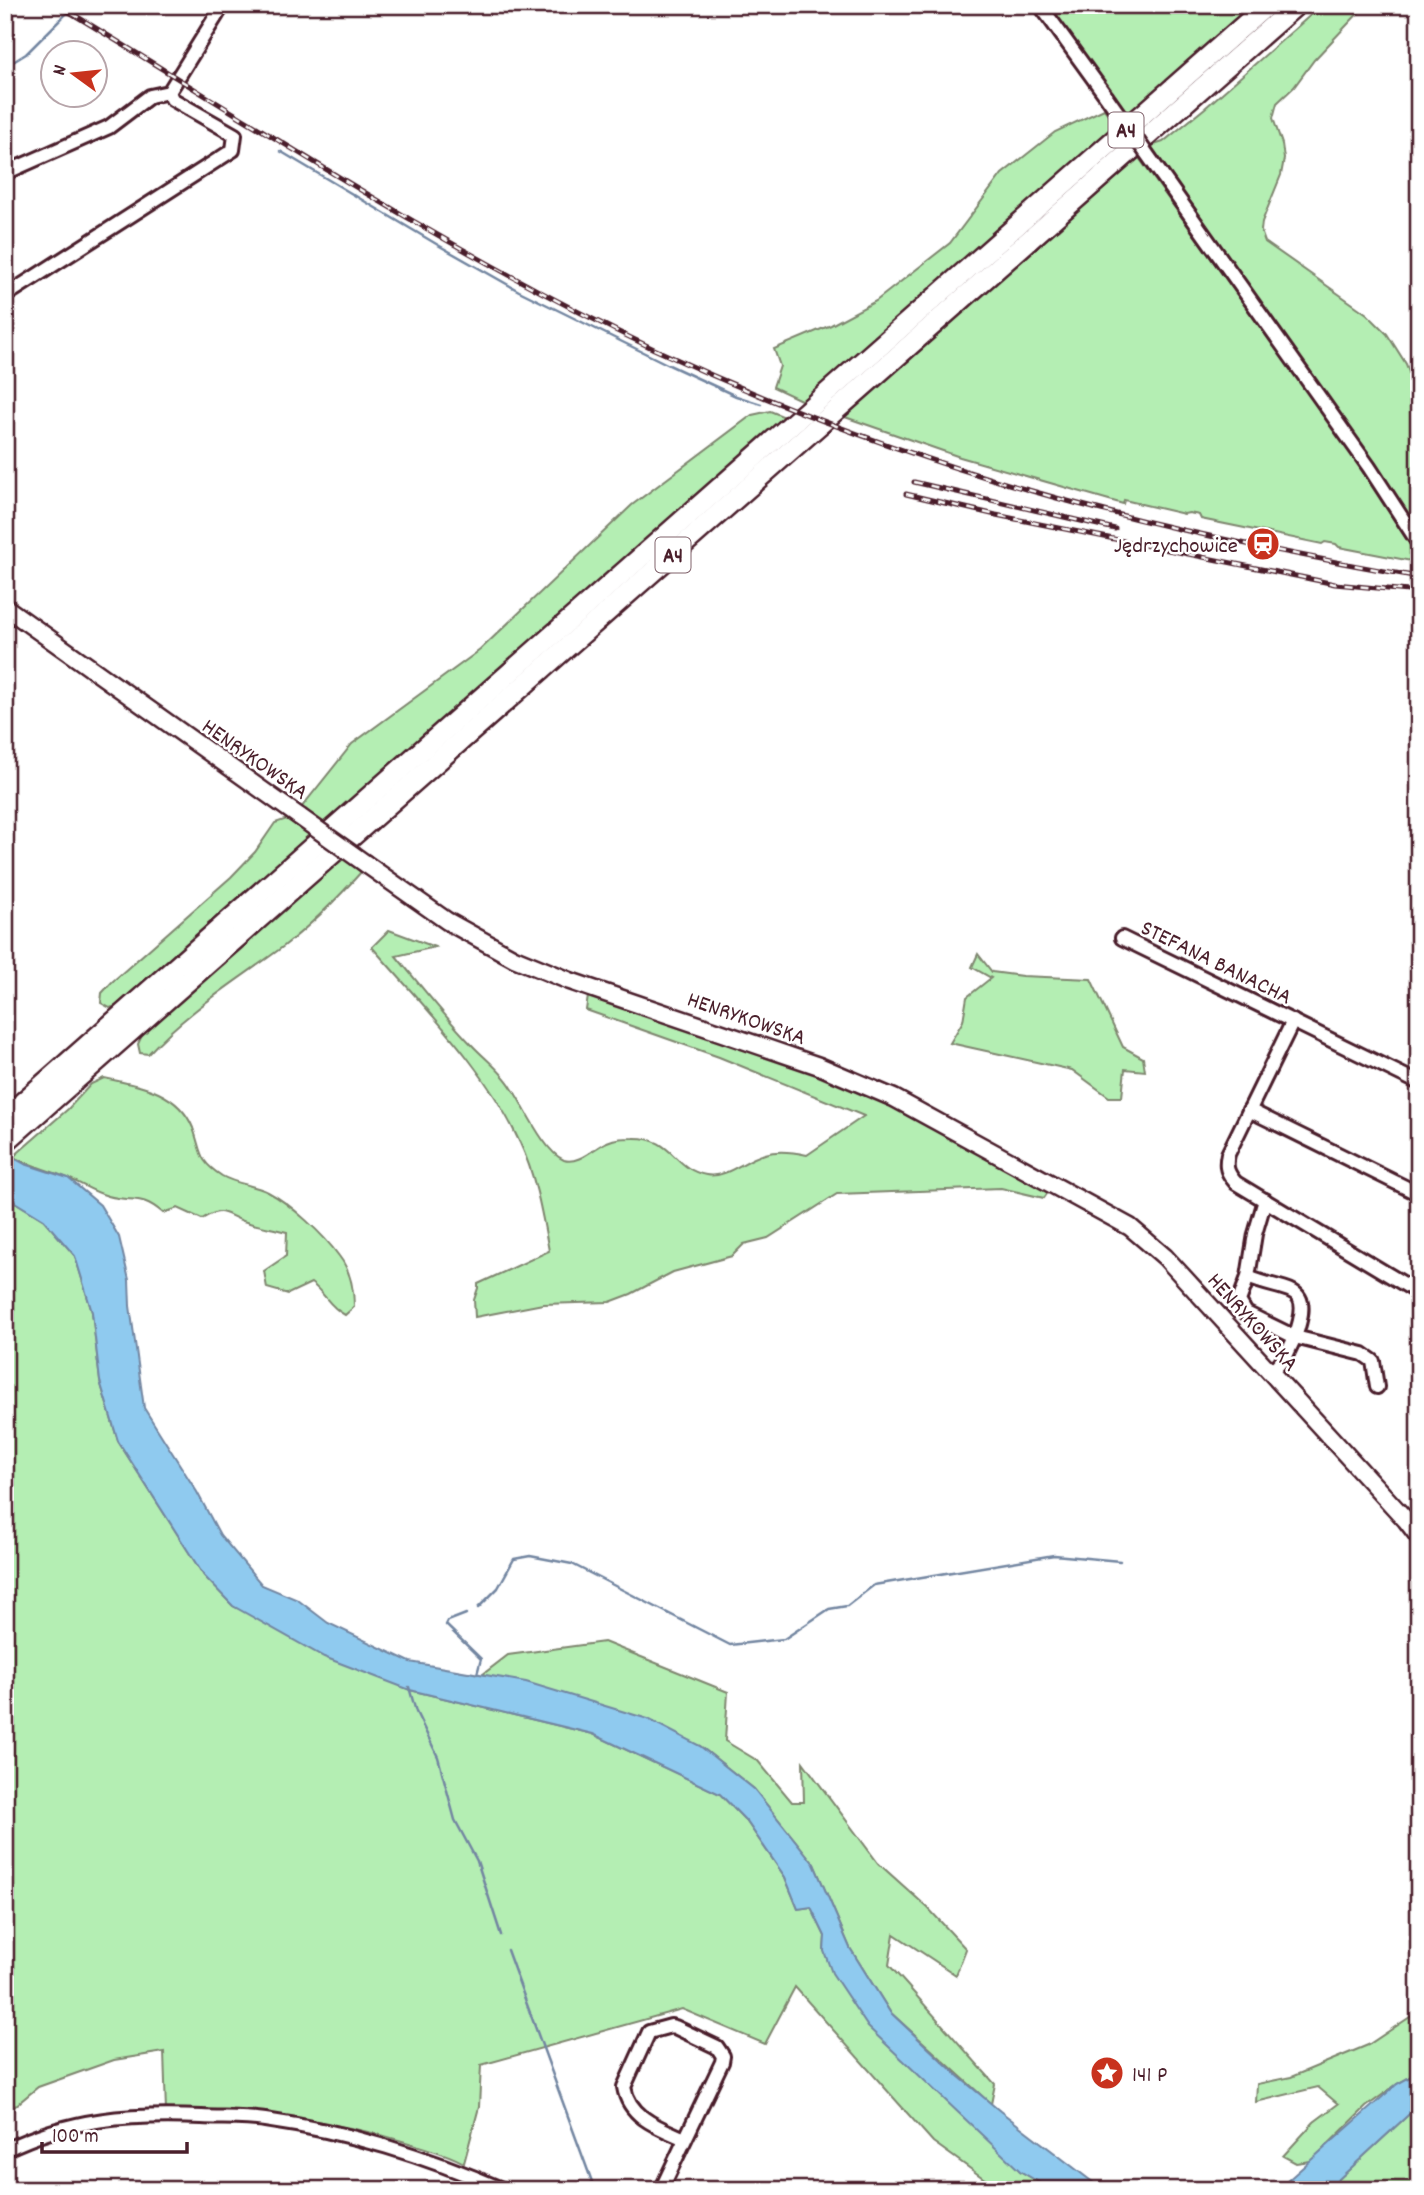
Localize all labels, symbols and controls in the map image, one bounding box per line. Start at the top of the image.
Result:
north arrow [38,38,108,108]
text: N [47,62,75,79]
road number: A4 [1108,113,1144,148]
station icon: Jędrzychowice [1244,525,1282,563]
place label: Jędrzychowice [1114,531,1238,564]
road number: A4 [656,538,690,572]
street label: HENRYKOWSKA [194,712,314,810]
street label: STEFANA BANACHA [1134,913,1297,1015]
street label: HENRYKOWSKA [682,985,810,1056]
street label: HENRYKOWSKA [1198,1266,1305,1380]
place icon: 141 P [1088,2054,1126,2092]
place label: 141 P [1132,2060,1167,2093]
scale bar [42,2111,187,2155]
text: 100 m [52,2123,99,2153]

